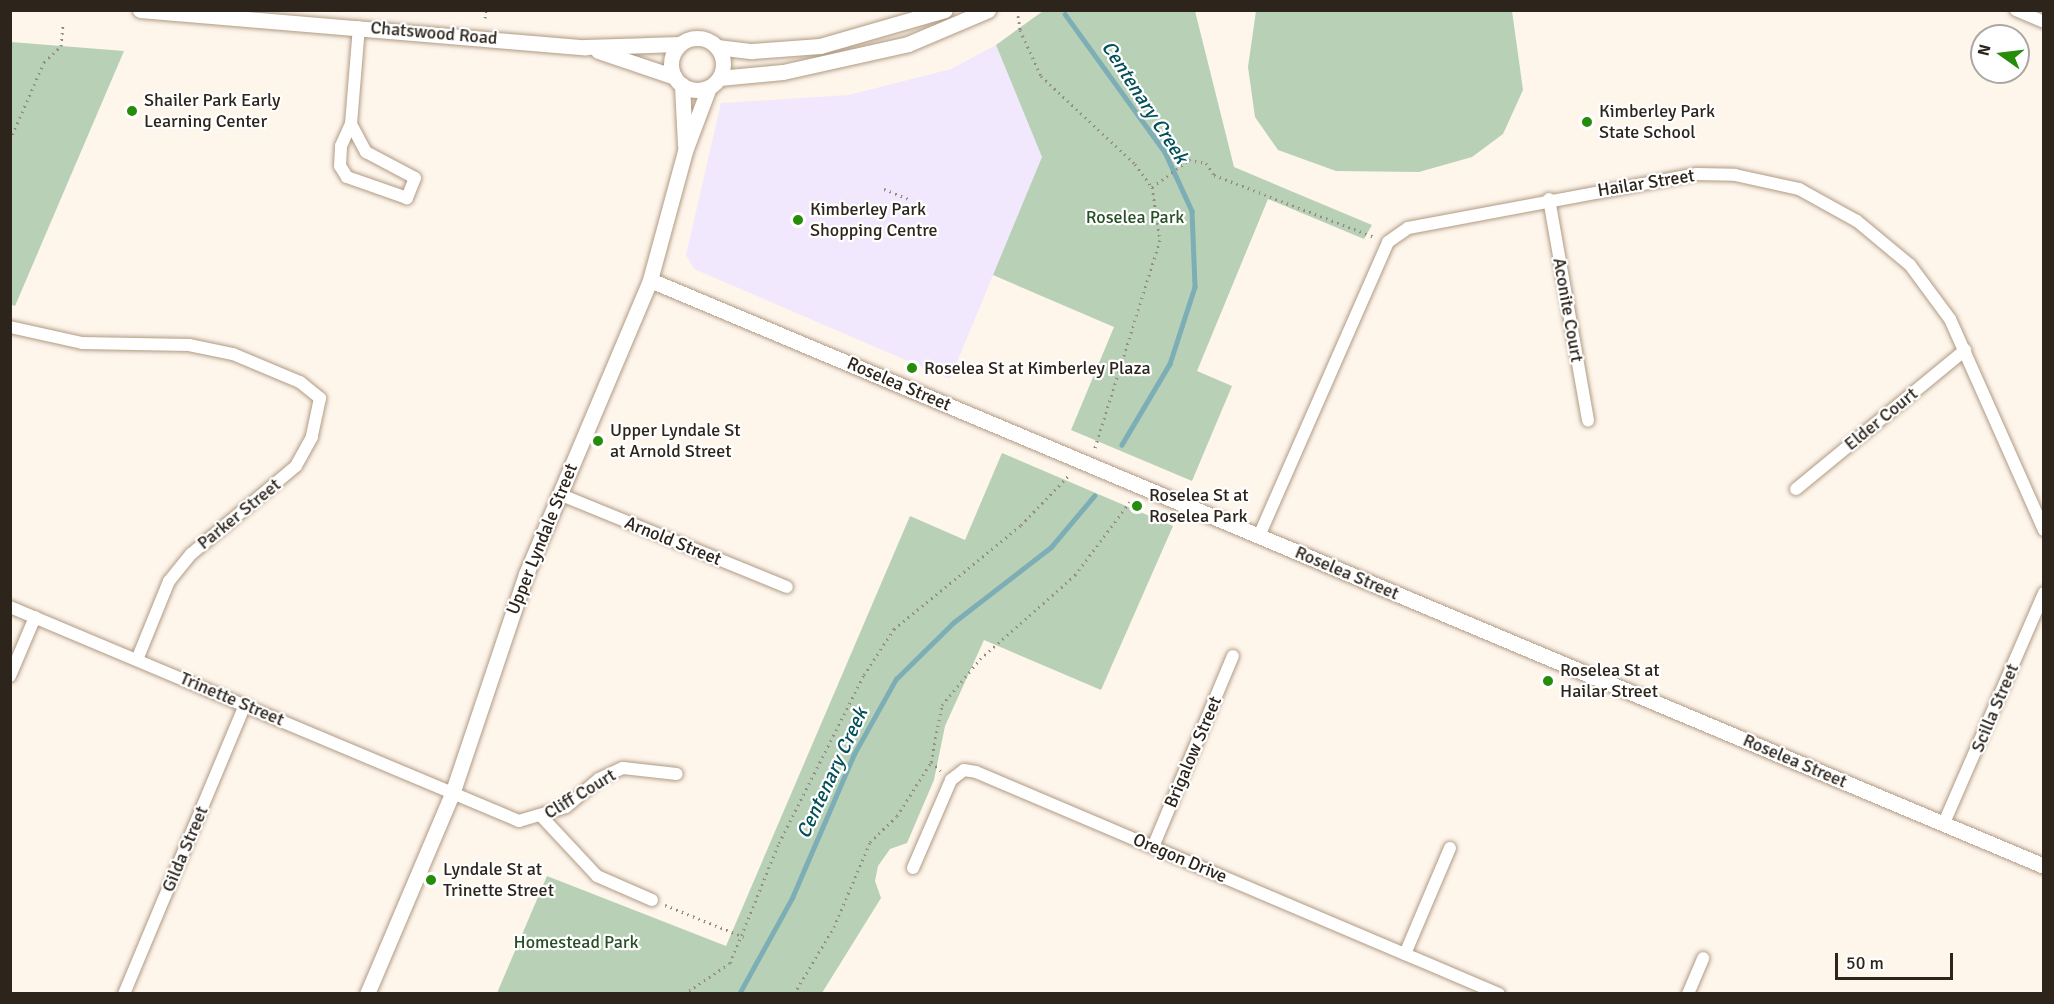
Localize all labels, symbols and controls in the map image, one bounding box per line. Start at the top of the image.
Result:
street label: Chatswood Road [370,17,498,49]
north arrow [1970,24,2030,84]
water label: Centenary Creek [1096,36,1194,168]
text: N [1973,42,1996,58]
place label: Shailer Park Early Learning Center [144,90,280,132]
place label: Kimberley Park State School [1599,101,1715,144]
marker: Shailer Park Early Learning Center [125,104,139,118]
marker: Kimberley Park State School [1580,115,1594,129]
street label: Hailar Street [1596,165,1696,201]
place label: Kimberley Park Shopping Centre [810,199,938,242]
park label: Roselea Park [1086,206,1184,228]
marker: Kimberley Park Shopping Centre [791,213,805,227]
street label: Aconite Court [1548,256,1588,364]
street label: Roselea Street [844,352,954,416]
place label: Roselea St at Kimberley Plaza [924,357,1151,379]
marker: Roselea St at Kimberley Plaza [905,361,919,375]
street label: Elder Court [1840,383,1922,455]
place label: Upper Lyndale St at Arnold Street [610,420,741,462]
marker: Upper Lyndale St at Arnold Street [591,434,605,448]
street label: Upper Lyndale Street [502,460,582,618]
street label: Parker Street [193,474,285,554]
place label: Roselea St at Roselea Park [1149,485,1249,528]
marker: Roselea St at Roselea Park [1130,499,1144,513]
street label: Arnold Street [621,512,725,570]
street label: Roselea Street [1292,541,1402,605]
place label: Roselea St at Hailar Street [1560,660,1660,702]
street label: Scilla Street [1967,661,2023,755]
street label: Trinette Street [177,667,287,731]
marker: Roselea St at Hailar Street [1541,674,1555,688]
street label: Brigalow Street [1160,693,1226,811]
water label: Centenary Creek [791,704,873,842]
street label: Roselea Street [1740,729,1850,793]
street label: Cliff Court [540,764,620,824]
street label: Gilda Street [157,803,213,895]
street label: Oregon Drive [1130,829,1230,887]
place label: Lyndale St at Trinette Street [443,859,554,902]
marker: Lyndale St at Trinette Street [424,873,438,887]
park label: Homestead Park [513,931,639,953]
scale bar [1838,941,1956,979]
text: 50 m [1846,952,1884,974]

